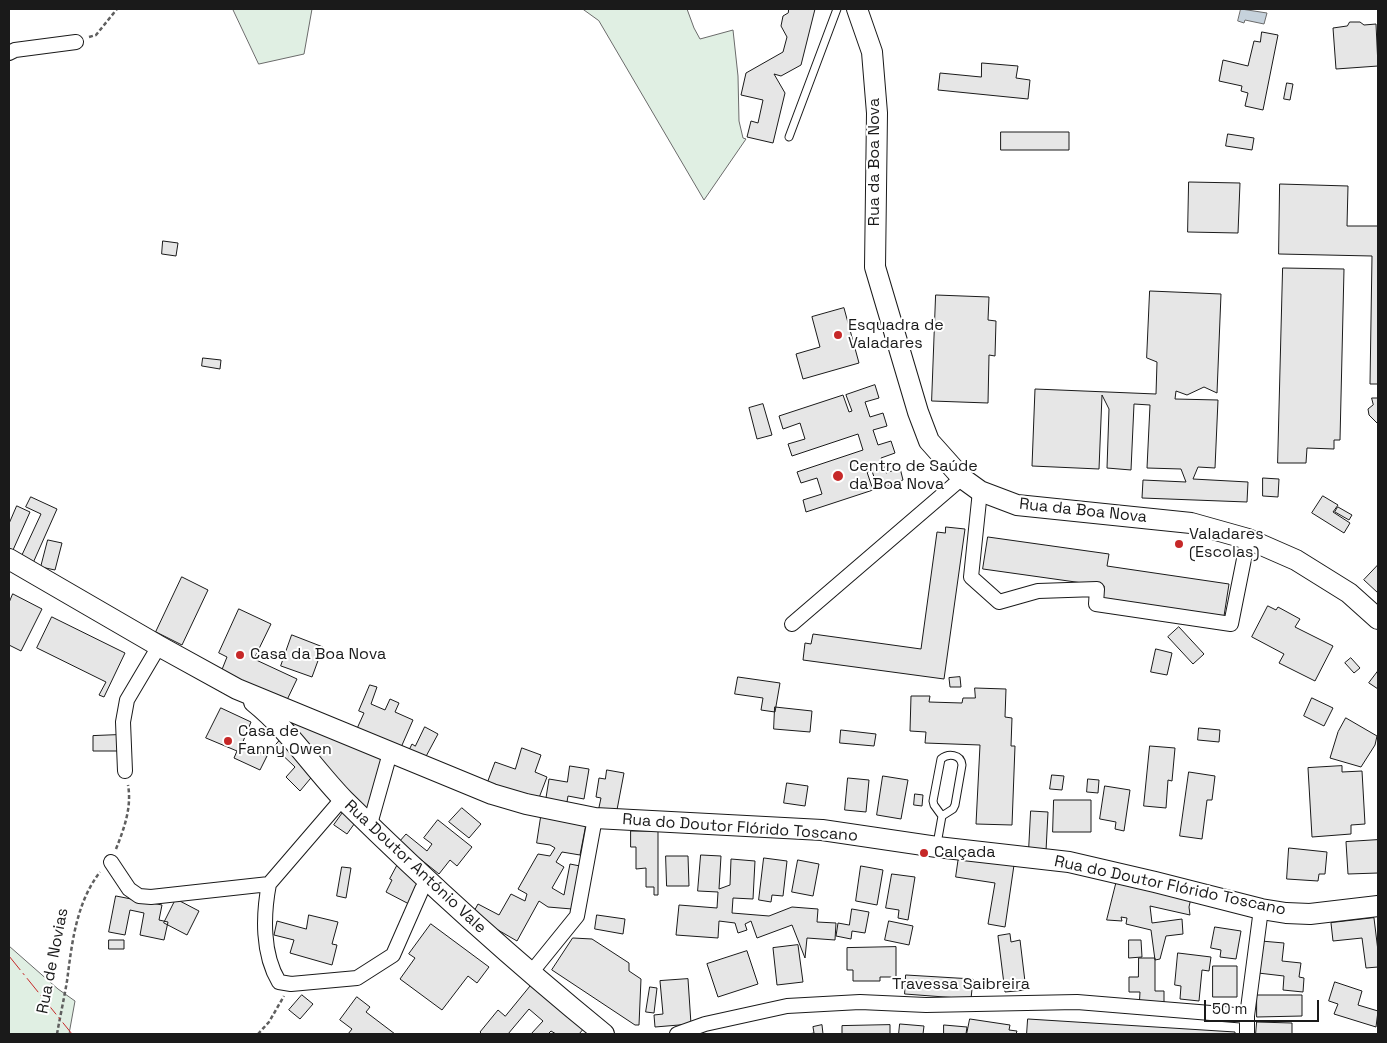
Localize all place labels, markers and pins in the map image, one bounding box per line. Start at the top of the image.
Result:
place label: Esquadra de Valadares [848,316,944,354]
marker: Esquadra de Valadares [832,329,844,341]
place label: Centro de Saúde da Boa Nova [849,457,978,495]
marker: Centro de Saúde da Boa Nova [831,469,845,483]
place label: Valadares (Escolas) [1189,525,1264,563]
marker: Valadares (Escolas) [1173,538,1185,550]
place label: Casa da Boa Nova [250,645,386,665]
marker: Casa da Boa Nova [234,649,246,661]
place label: Casa de Fanny Owen [238,722,332,760]
marker: Casa de Fanny Owen [222,735,234,747]
place label: Calçada [934,843,995,863]
marker: Calçada [918,847,930,859]

